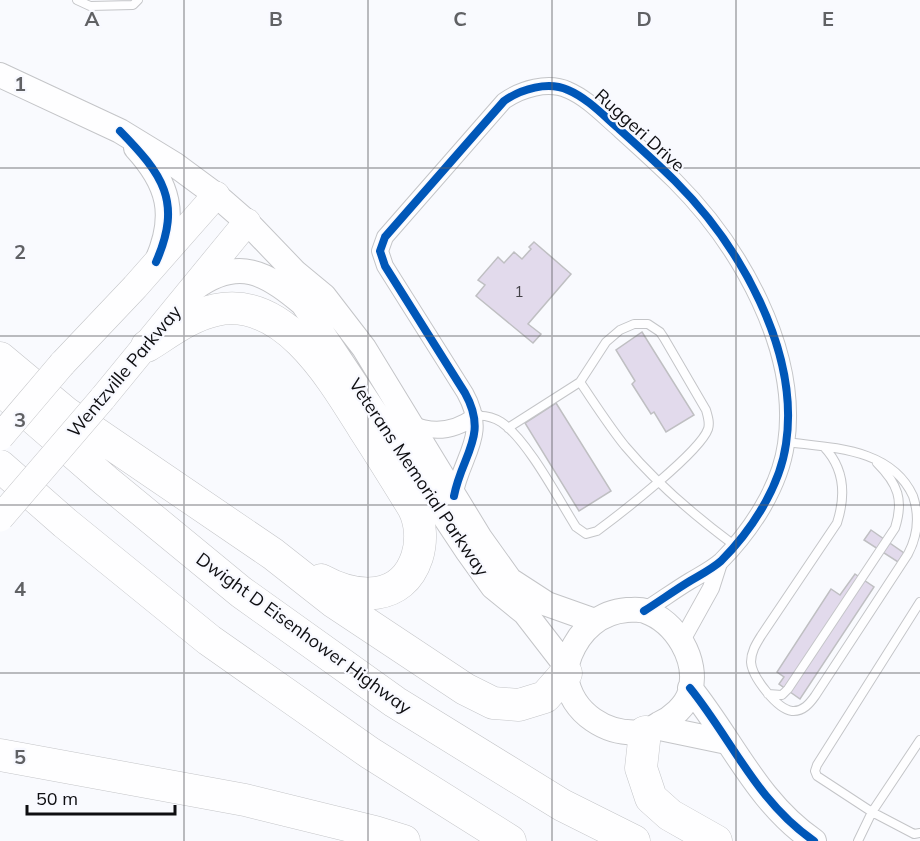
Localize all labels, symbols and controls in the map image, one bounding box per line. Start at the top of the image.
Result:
text: A [85,6,100,31]
text: B [269,6,283,31]
text: C [453,6,467,31]
text: D [636,6,652,31]
text: E [822,6,834,31]
text: 1 [14,71,26,96]
street label: Ruggeri Drive [590,84,690,176]
text: 2 [14,239,26,264]
house number: 1 [514,282,524,301]
street label: Wentzville Parkway [62,300,186,442]
street label: Veterans Memorial Parkway [344,374,494,581]
text: 3 [14,407,26,432]
street label: Dwight D Eisenhower Highway [192,547,416,719]
text: 4 [14,576,26,601]
text: 5 [14,744,26,769]
scale bar [27,778,176,816]
text: 50 m [36,787,78,810]

